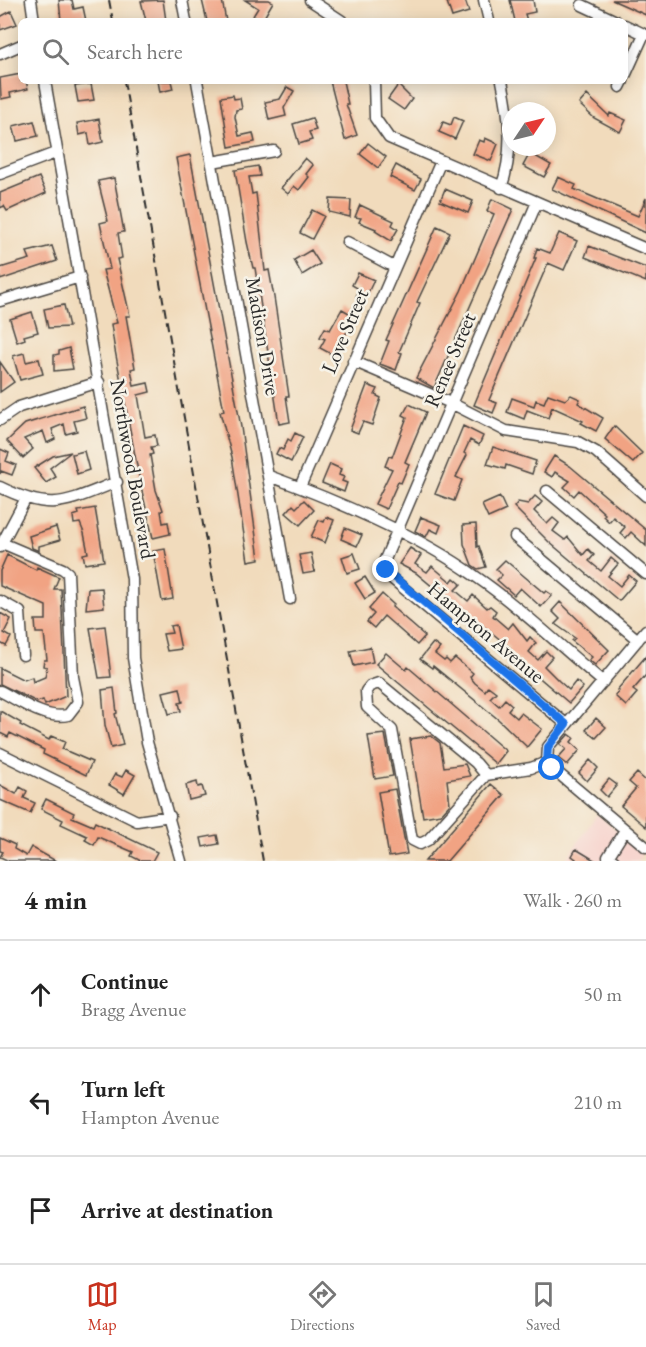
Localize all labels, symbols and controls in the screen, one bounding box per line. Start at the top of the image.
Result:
search box [18,18,628,84]
icon: search [39,35,72,68]
text: Search here [87,37,182,66]
north arrow [502,102,556,156]
street label: Madison Drive [240,274,287,397]
street label: Love Street [315,284,375,377]
street label: Renee Street [417,308,482,411]
street label: Northwood Boulevard [104,377,163,561]
route end [372,556,398,582]
street label: Hampton Avenue [422,575,551,689]
route start [538,754,564,780]
text: 4 min [24,883,87,917]
text: Walk · 260 m [523,887,622,913]
text: Continue [81,967,168,996]
icon: ahead [24,978,57,1011]
text: 50 m [583,981,622,1007]
text: Bragg Avenue [81,996,186,1022]
text: Turn left [81,1075,165,1104]
icon: left [24,1086,57,1119]
text: 210 m [574,1089,622,1115]
text: Hampton Avenue [81,1104,219,1130]
icon: arrive [24,1194,57,1227]
text: Arrive at destination [81,1196,273,1225]
tab: Map [86,1278,119,1335]
tab: Directions [290,1278,355,1335]
tab: Saved [526,1278,560,1335]

